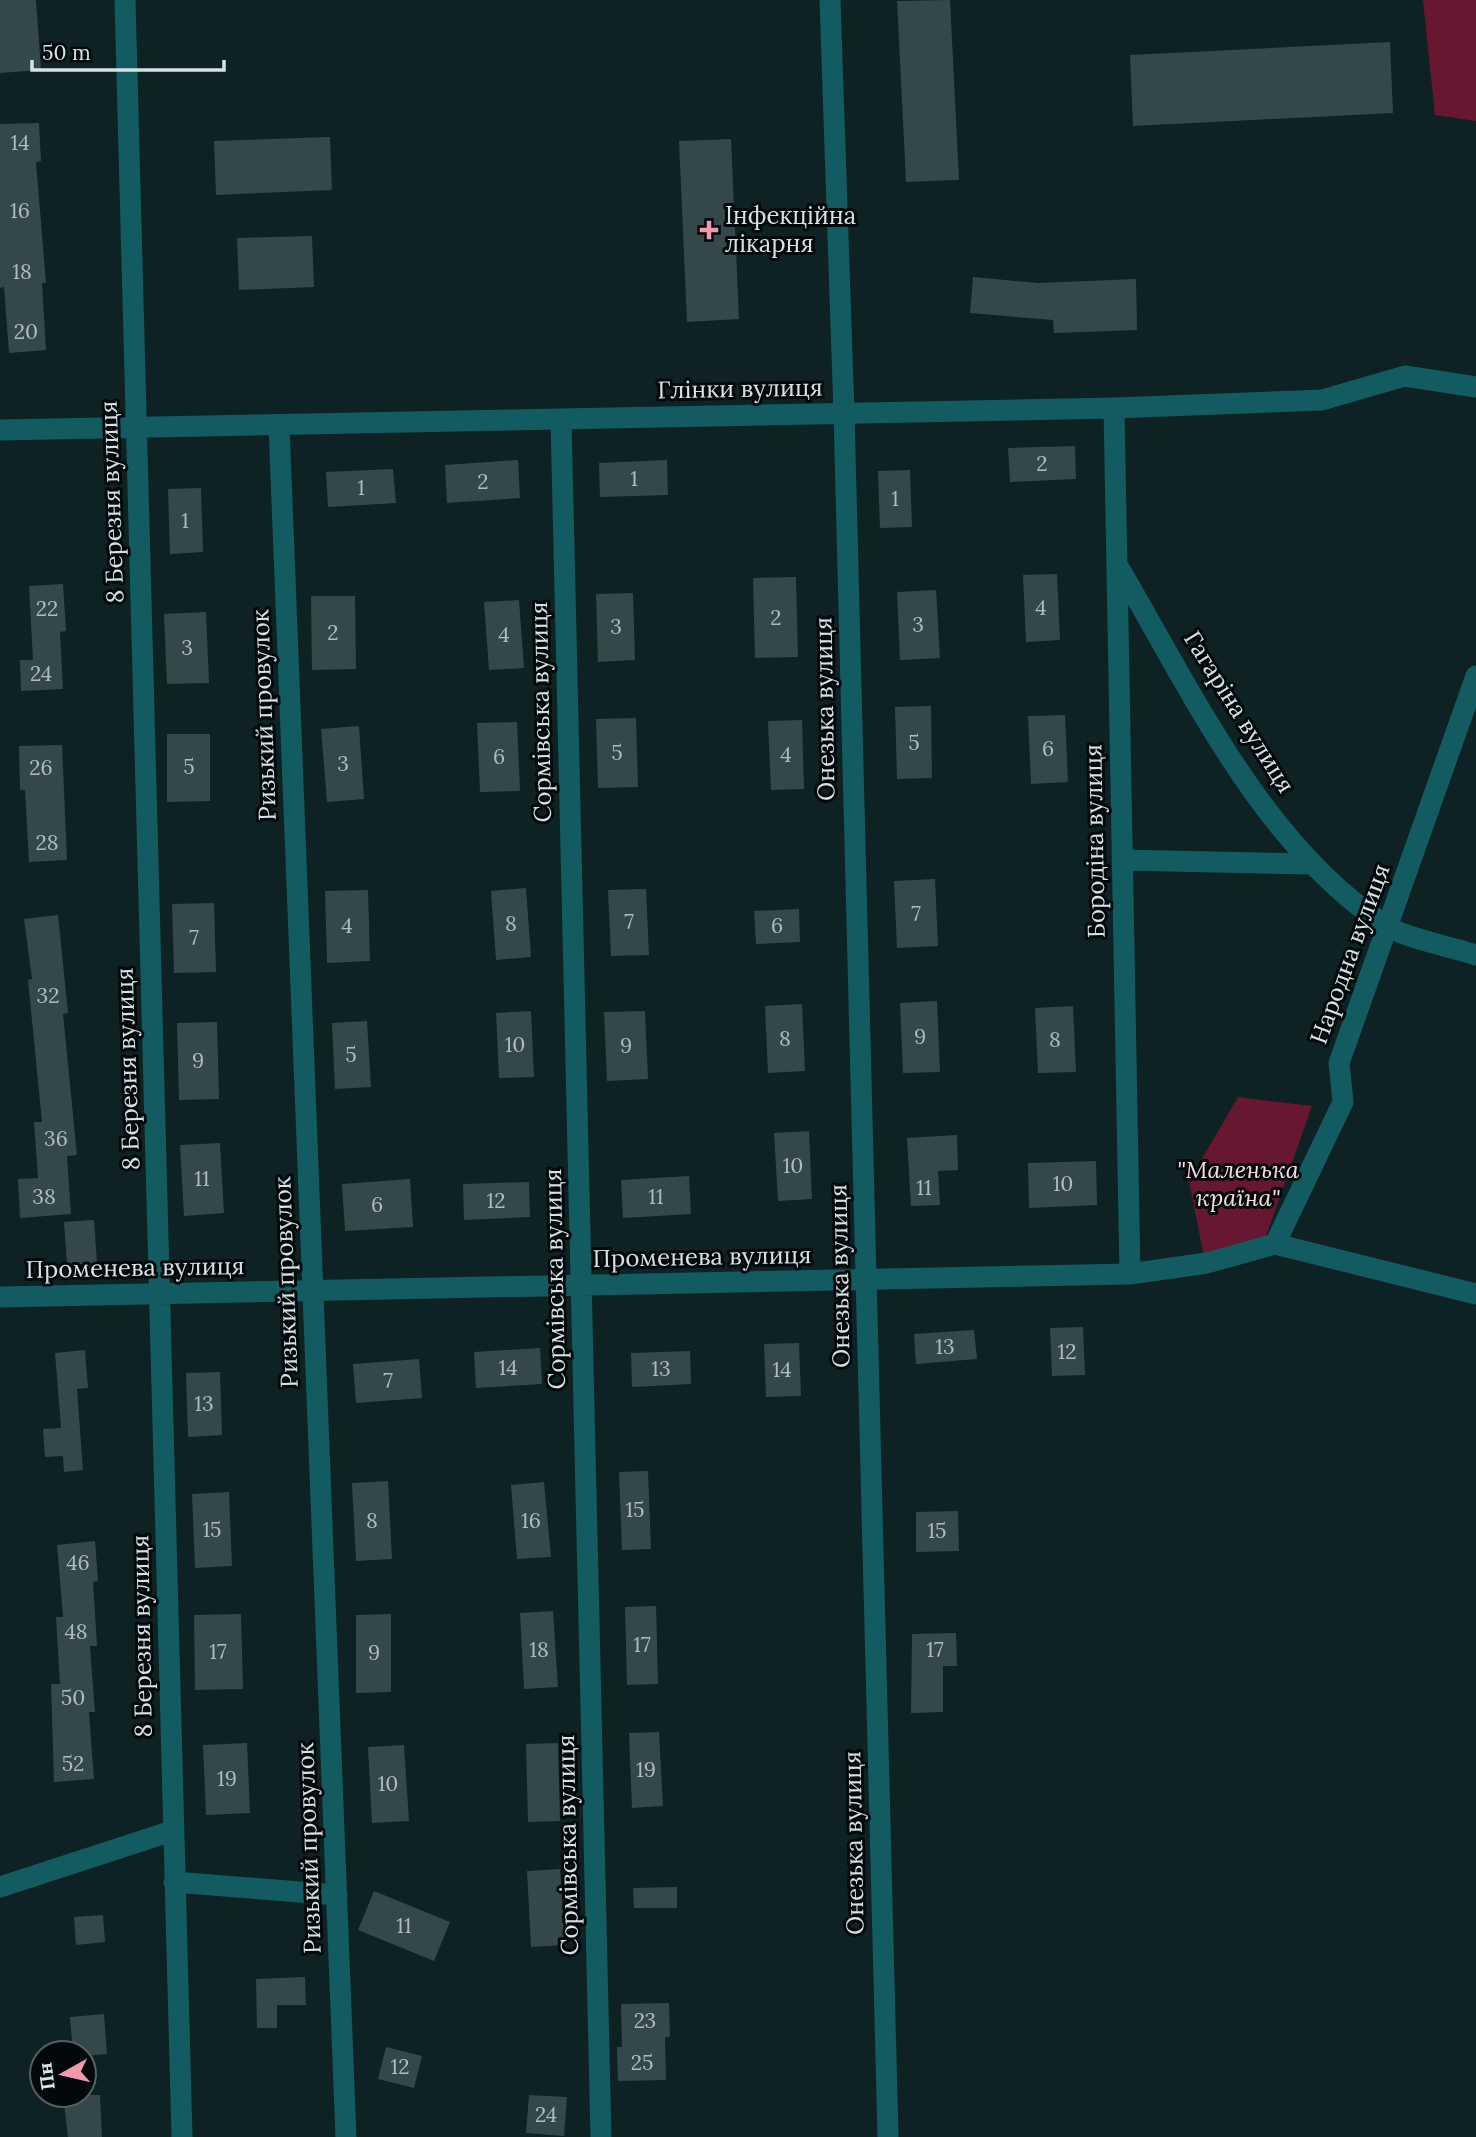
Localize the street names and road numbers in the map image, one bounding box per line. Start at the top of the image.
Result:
street label: Глінки вулиця [657,372,823,405]
street label: 8 Березня вулиця [92,400,131,604]
street label: Сормівська вулиця [523,601,558,823]
street label: Ризький провулок [244,609,283,821]
street label: Онезька вулиця [807,617,842,801]
street label: Гагаріна вулиця [1177,625,1302,799]
street label: Бородіна вулиця [1077,744,1112,938]
street label: Народна вулиця [1303,860,1396,1048]
street label: 8 Березня вулиця [108,967,147,1171]
street label: Сормівська вулиця [537,1168,572,1390]
street label: Ризький провулок [266,1176,305,1388]
street label: Онезька вулиця [822,1184,857,1368]
street label: Променева вулиця [592,1239,812,1274]
street label: Променева вулиця [25,1250,245,1285]
street label: 8 Березня вулиця [124,1534,159,1738]
street label: Сормівська вулиця [550,1734,585,1956]
street label: Ризький провулок [289,1742,328,1954]
street label: Онезька вулиця [836,1751,871,1935]

